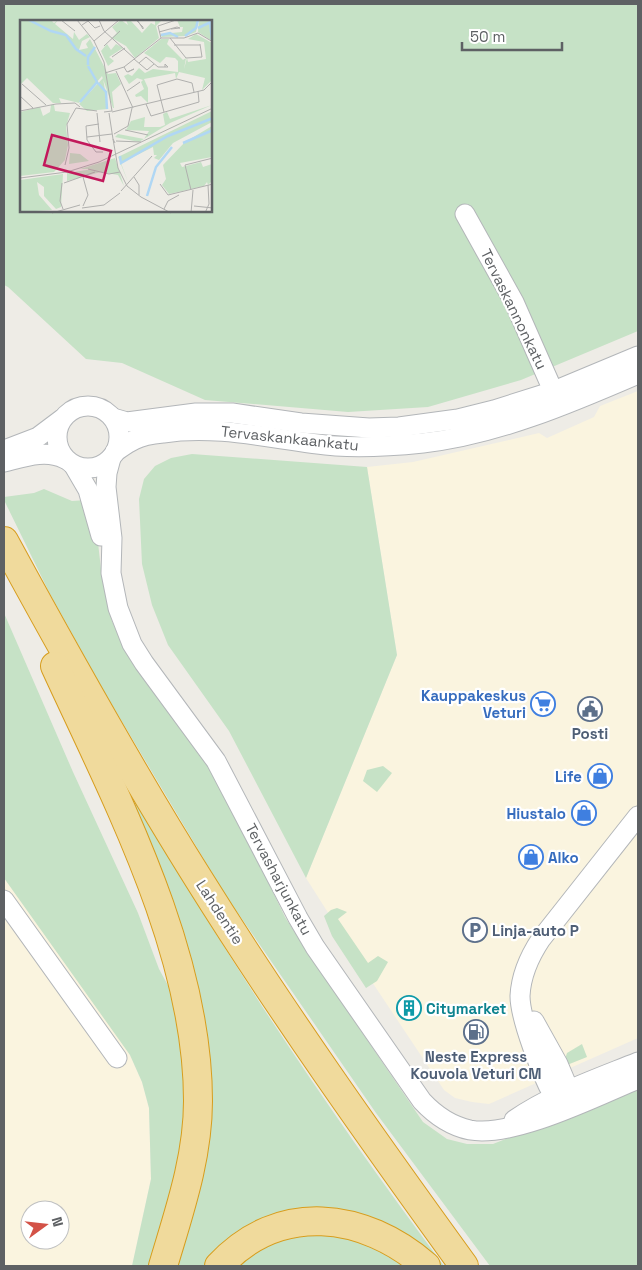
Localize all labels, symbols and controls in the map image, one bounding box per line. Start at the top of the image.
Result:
inset map [20,20,212,212]
scale bar [462,20,562,52]
text: 50 m [470,27,505,46]
street label: Tervaskannonkatu [477,246,551,372]
street label: Tervaskankaankatu [220,421,360,455]
place label: Kauppakeskus Veturi [421,686,526,722]
supermarket icon: Kauppakeskus Veturi [530,691,556,717]
public building icon: Posti [577,696,603,722]
place label: Posti [572,724,608,743]
shop icon: Life [587,763,613,789]
place label: Life [555,767,582,786]
shop icon: Hiustalo [571,800,597,826]
place label: Hiustalo [507,804,566,823]
street label: Tervasharjunkatu [242,820,316,938]
shop icon: Alko [518,844,544,870]
place label: Alko [548,848,579,867]
street label: Lahdentie [192,876,248,948]
parking icon: Linja-auto P [462,917,488,943]
place label: Linja-auto P [492,921,579,940]
building icon: Citymarket [396,995,422,1021]
place label: Citymarket [426,999,507,1018]
fuel station icon: Neste Express Kouvola Veturi CM [463,1019,489,1045]
place label: Neste Express Kouvola Veturi CM [410,1047,542,1083]
north arrow [20,1200,70,1250]
text: N [48,1215,67,1229]

